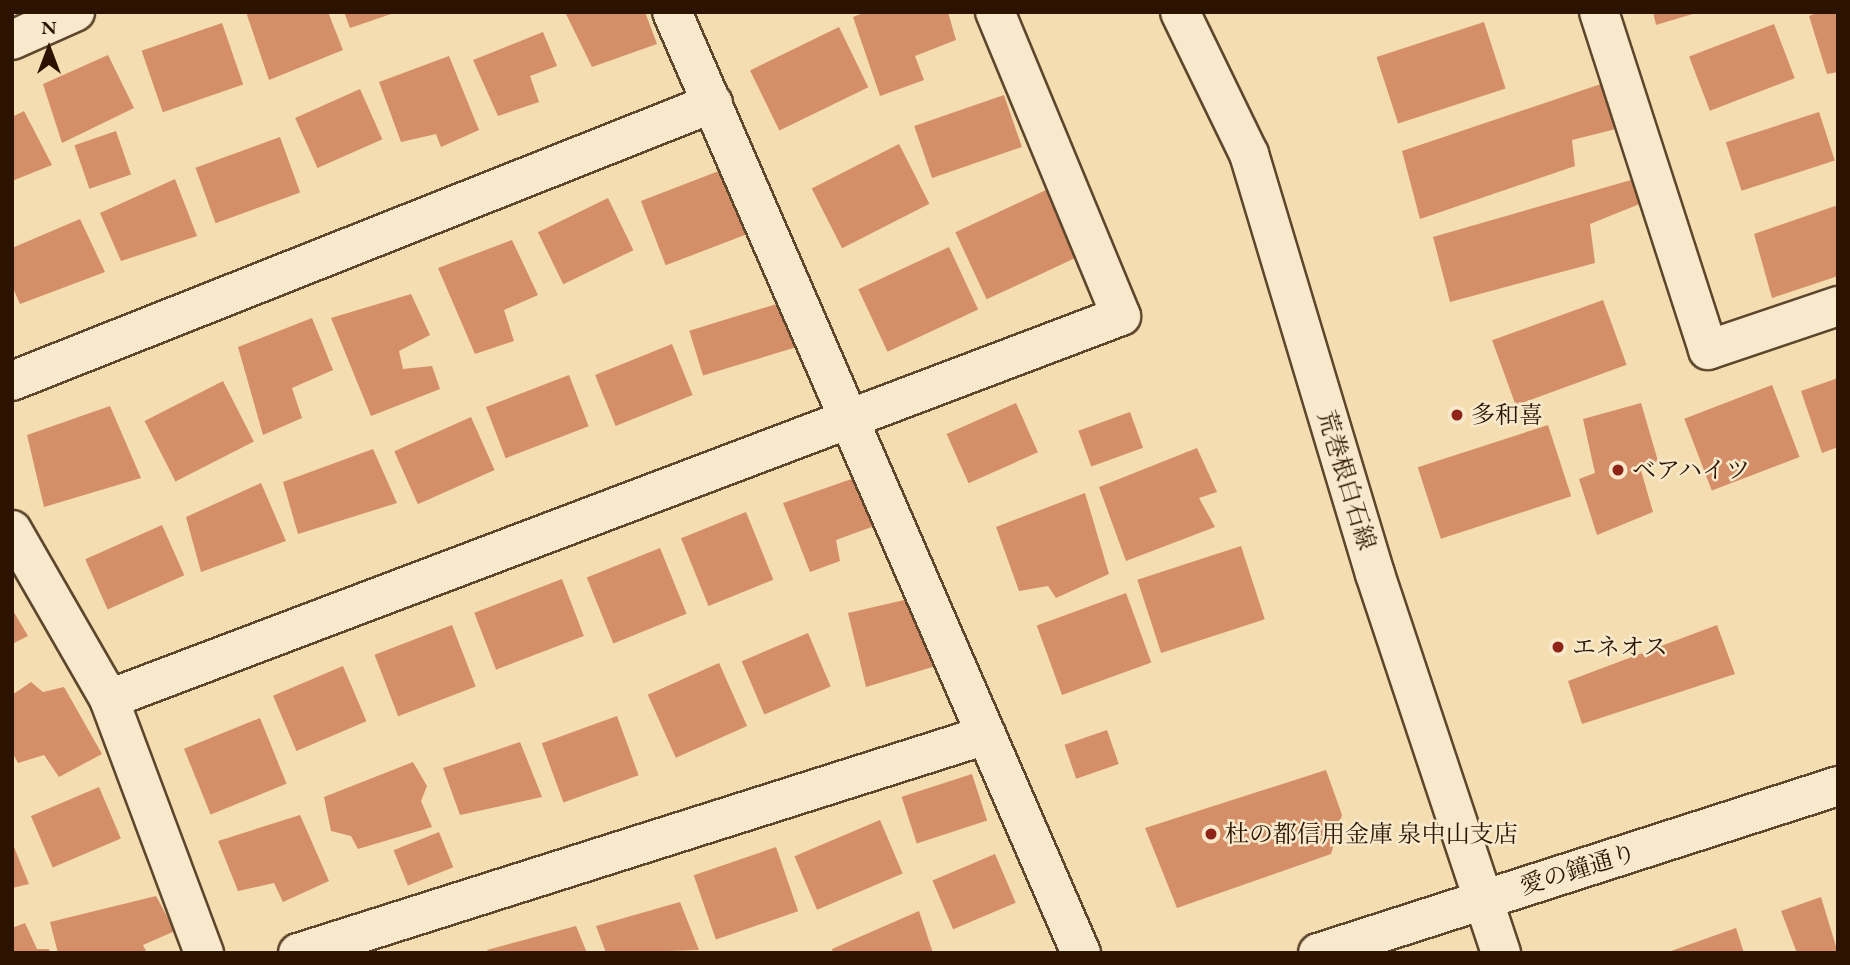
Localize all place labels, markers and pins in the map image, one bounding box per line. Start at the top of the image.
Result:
place label: 多和喜 [1471,401,1543,429]
marker: 多和喜 [1449,407,1465,423]
place label: ベアハイツ [1632,456,1752,484]
marker: ベアハイツ [1610,462,1626,478]
place label: エネオス [1572,633,1668,661]
marker: エネオス [1550,639,1566,655]
place label: 杜の都信用金庫 泉中山支店 [1225,820,1518,848]
marker: 杜の都信用金庫 泉中山支店 [1203,826,1219,842]

